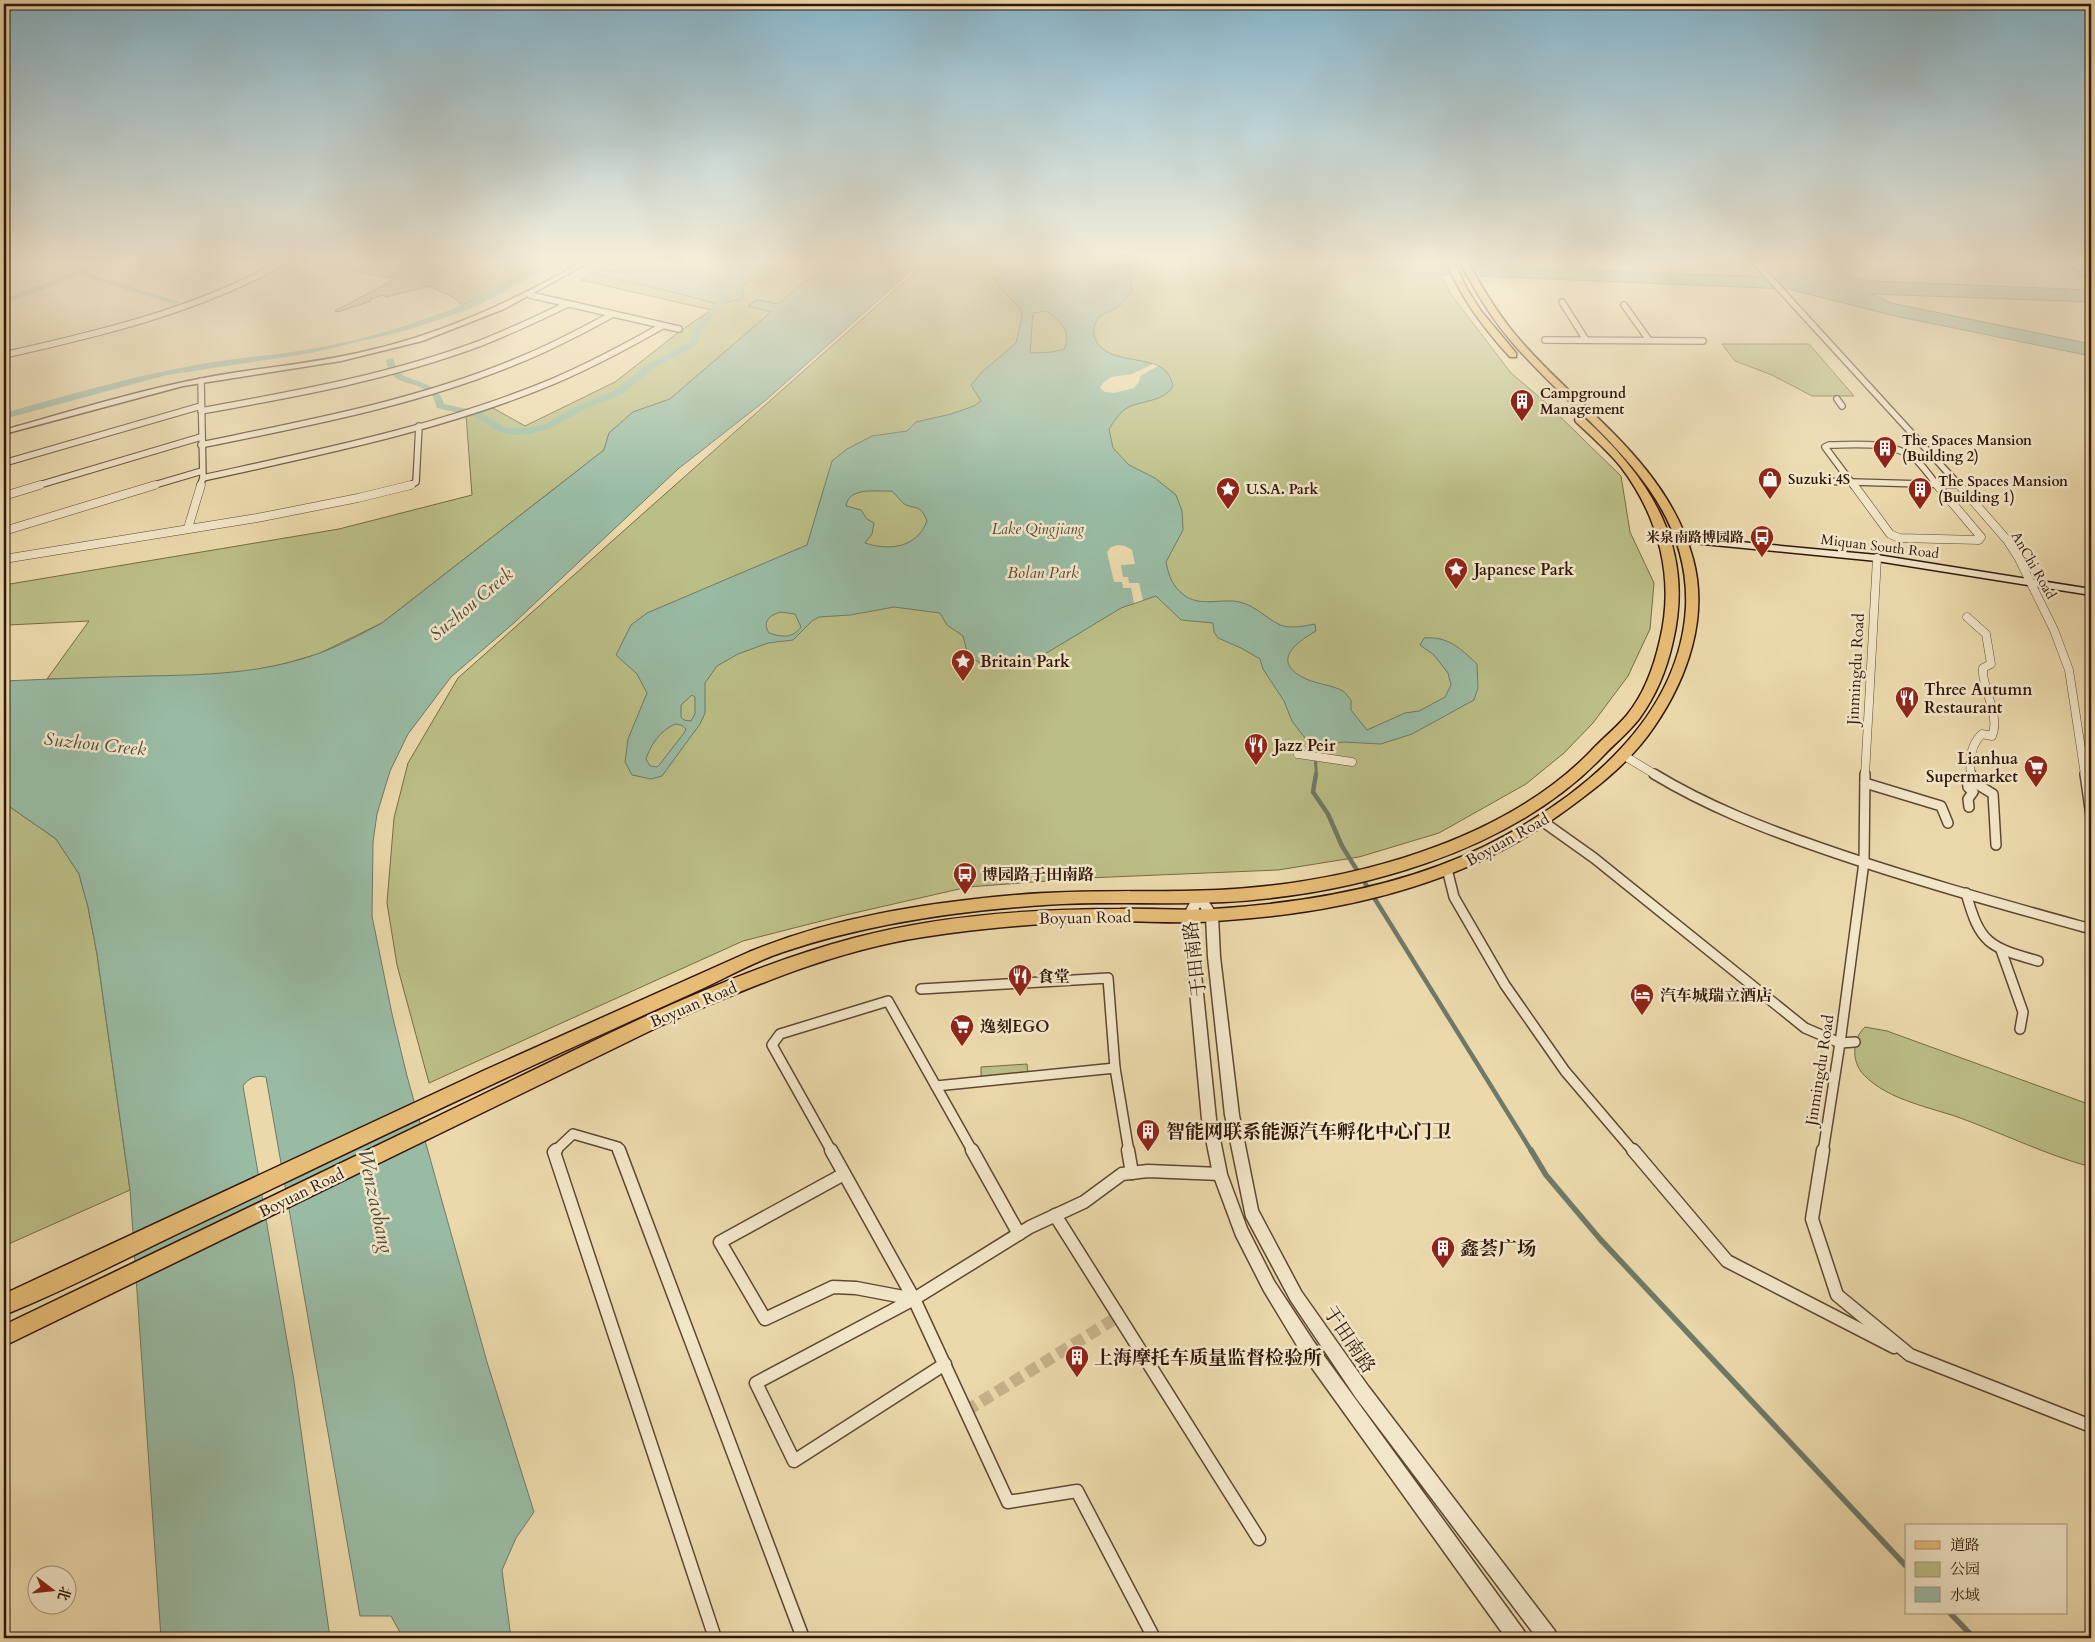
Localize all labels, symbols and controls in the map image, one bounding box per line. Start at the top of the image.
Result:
place label: Campground Management [1540,384,1626,419]
building icon: Campground Management [1509,388,1535,422]
place label: The Spaces Mansion (Building 2) [1902,431,2032,466]
building icon: The Spaces Mansion (Building 2) [1872,435,1898,469]
shop icon: Suzuki 4S [1757,466,1783,500]
place label: Suzuki 4S [1788,470,1850,489]
place label: The Spaces Mansion (Building 1) [1938,472,2068,507]
place icon: U.S.A. Park [1215,476,1241,510]
building icon: The Spaces Mansion (Building 1) [1907,476,1933,510]
place label: U.S.A. Park [1246,480,1318,499]
water label: Lake Qingjiang [992,519,1085,539]
bus stop icon: 米泉南路博园路 [1749,524,1775,558]
place label: 米泉南路博园路 [1646,528,1744,547]
street label: AnChi Road [2007,528,2061,603]
street label: Miquan South Road [1820,530,1941,563]
place icon: Japanese Park [1443,556,1469,590]
place label: Japanese Park [1472,559,1574,581]
water label: Suzhou Creek [424,562,519,647]
park label: Bolan Park [1007,562,1079,584]
street label: Jinmingdu Road [1842,612,1870,727]
place icon: Britain Park [950,648,976,682]
place label: Britain Park [980,651,1070,673]
place label: Three Autumn Restaurant [1924,679,2033,719]
restaurant icon: Three Autumn Restaurant [1894,685,1920,719]
water label: Suzhou Creek [43,727,147,762]
restaurant icon: Jazz Peir [1243,732,1269,766]
place label: Jazz Peir [1272,735,1336,757]
place label: Lianhua Supermarket [1926,748,2018,788]
supermarket icon: Lianhua Supermarket [2023,754,2049,788]
street label: Boyuan Road [1462,808,1554,872]
bus stop icon: 博园路于田南路 [952,861,978,895]
place label: 博园路于田南路 [982,864,1094,886]
street label: Boyuan Road [1039,906,1132,930]
street label: 于田南路 [1177,920,1213,998]
restaurant icon: 食堂 [1007,963,1033,997]
place label: 食堂 [1038,966,1070,988]
street label: Boyuan Road [647,977,741,1033]
hotel icon: 汽车城瑞立酒店 [1629,982,1655,1016]
place label: 汽车城瑞立酒店 [1660,985,1772,1007]
supermarket icon: 逸刻EGO [949,1013,975,1047]
street label: Jinmingdu Road [1800,1013,1840,1129]
place label: 逸刻EGO [980,1016,1050,1038]
building icon: 智能网联系能源汽车孵化中心门卫 [1135,1118,1161,1152]
place label: 智能网联系能源汽车孵化中心门卫 [1166,1119,1451,1145]
water label: Wenzaobang [350,1146,401,1257]
street label: Boyuan Road [255,1163,348,1223]
building icon: 鑫荟广场 [1430,1235,1456,1269]
place label: 鑫荟广场 [1460,1236,1536,1262]
street label: 于田南路 [1317,1301,1381,1378]
building icon: 上海摩托车质量监督检验所 [1064,1344,1090,1378]
place label: 上海摩托车质量监督检验所 [1094,1345,1322,1371]
legend [1905,1524,2068,1614]
text: 道路 [1950,1535,1980,1555]
text: 公园 [1950,1559,1980,1579]
north arrow [28,1564,78,1614]
text: 北 [53,1584,75,1603]
text: 水域 [1950,1585,1980,1605]

